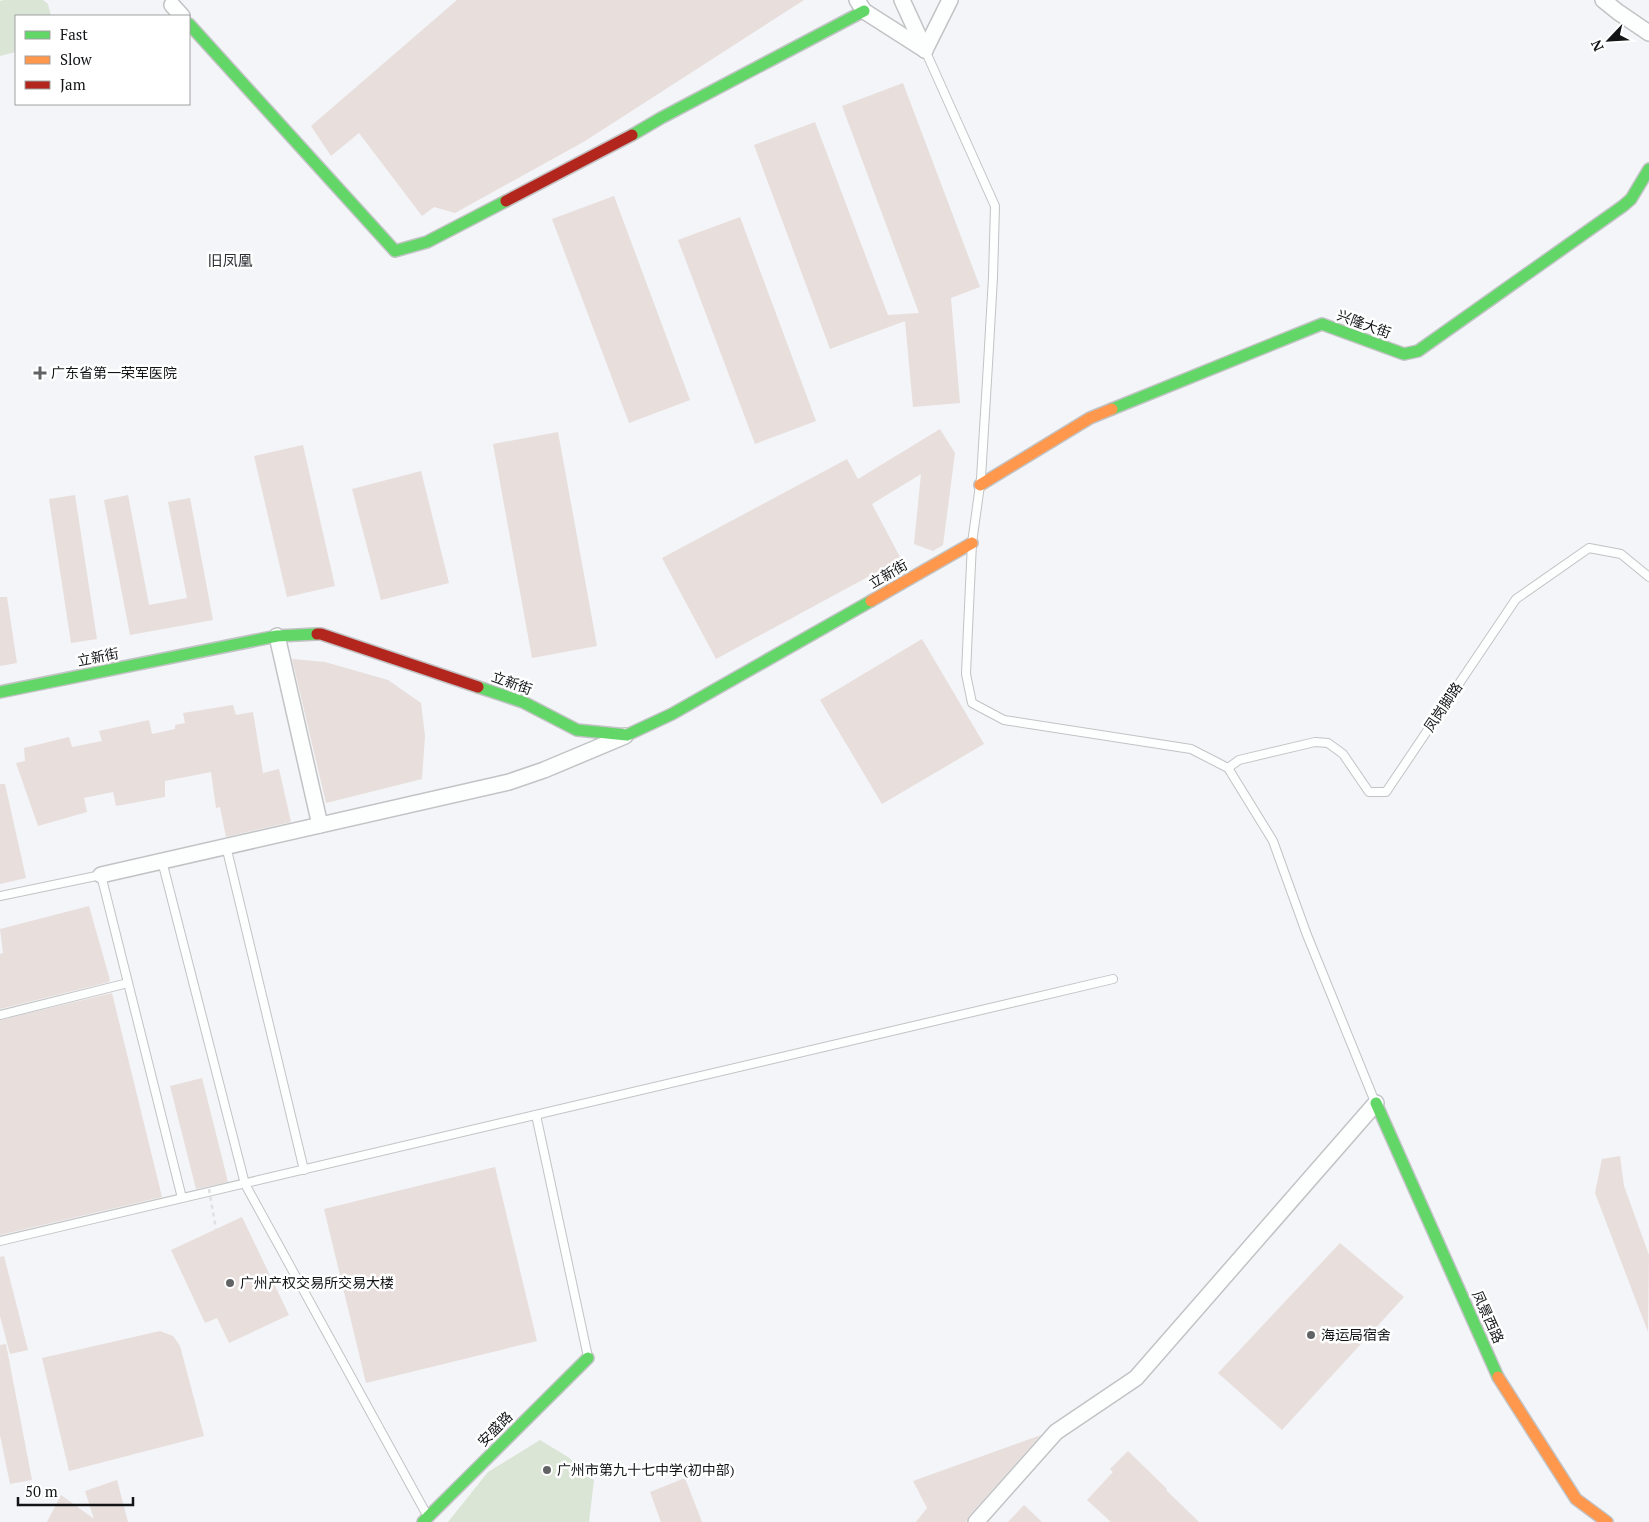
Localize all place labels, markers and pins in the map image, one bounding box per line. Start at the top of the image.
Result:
place label: 广东省第一荣军医院 [51,363,177,382]
marker: 广东省第一荣军医院 [33,366,47,380]
place label: 广州产权交易所交易大楼 [240,1273,394,1292]
marker: 广州产权交易所交易大楼 [224,1277,236,1289]
place label: 海运局宿舍 [1321,1325,1391,1344]
marker: 海运局宿舍 [1305,1329,1317,1341]
place label: 广州市第九十七中学(初中部) [557,1460,735,1479]
marker: 广州市第九十七中学(初中部) [541,1464,553,1476]

